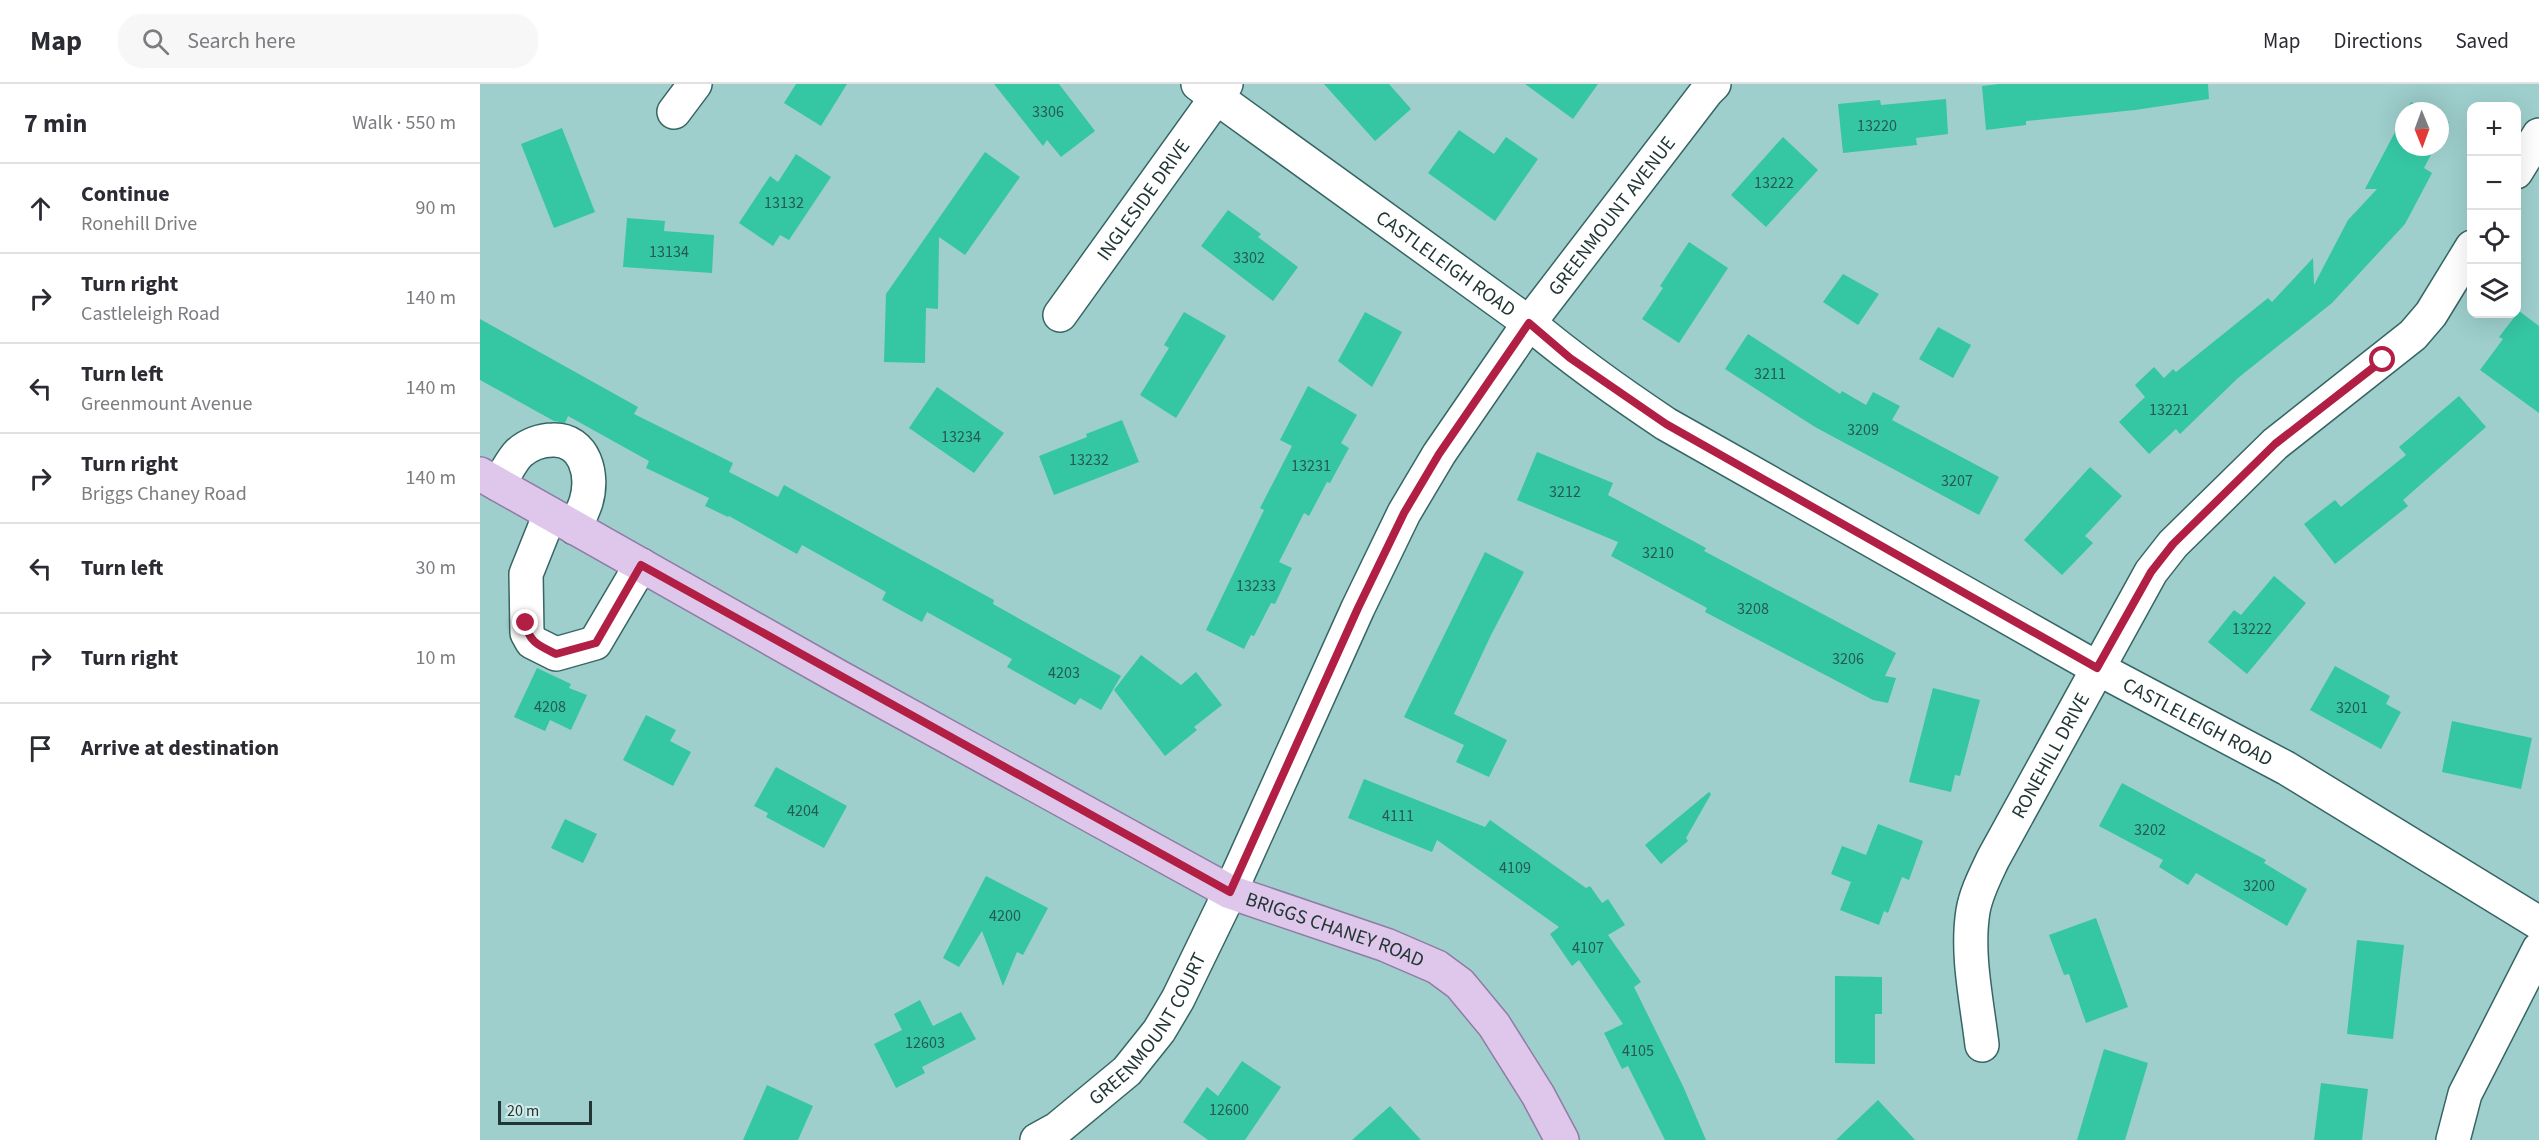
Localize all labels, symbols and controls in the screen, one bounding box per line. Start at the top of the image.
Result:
search box [118,14,538,68]
text: Map [30,21,82,61]
icon: search [139,25,172,58]
text: Search here [187,25,296,57]
text: Map [2263,26,2301,56]
text: Directions [2334,26,2422,56]
text: Saved [2455,26,2509,56]
house number: 3306 [1032,101,1064,123]
north arrow [2395,102,2449,156]
map controls [2467,102,2521,318]
button: + [2467,102,2521,156]
text: 7 min [24,105,87,142]
text: Walk · 550 m [352,109,456,137]
house number: 13220 [1857,115,1897,137]
street label: GREENMOUNT AVENUE [1542,131,1682,302]
street label: INGLESIDE DRIVE [1090,134,1197,267]
button: − [2467,156,2521,210]
house number: 13222 [1754,172,1794,194]
text: Continue [81,178,170,210]
icon: ahead [24,192,57,225]
house number: 13132 [764,192,804,214]
text: 90 m [416,194,456,222]
street label: CASTLELEIGH ROAD [1370,204,1521,324]
text: Ronehill Drive [81,210,197,238]
button: locate [2467,210,2521,264]
house number: 13134 [649,241,689,263]
house number: 3302 [1233,247,1265,269]
button: layers [2467,264,2521,318]
text: Turn right [81,268,178,300]
icon: right [24,282,57,315]
text: 140 m [406,284,456,312]
text: Castleleigh Road [81,300,220,328]
route start [2369,346,2395,372]
text: Turn left [81,358,163,390]
house number: 3211 [1754,363,1786,385]
icon: left [24,372,57,405]
text: 140 m [406,374,456,402]
text: Greenmount Avenue [81,390,253,418]
house number: 13221 [2149,399,2189,421]
house number: 3209 [1847,419,1879,441]
house number: 13234 [941,426,981,448]
text: Turn right [81,448,178,480]
house number: 13232 [1069,449,1109,471]
house number: 13231 [1291,455,1331,477]
icon: right [24,462,57,495]
text: 140 m [406,464,456,492]
house number: 3207 [1941,470,1973,492]
text: Briggs Chaney Road [81,480,247,508]
house number: 3212 [1549,481,1581,503]
house number: 3210 [1642,542,1674,564]
icon: left [24,552,57,585]
text: Turn left [81,552,163,584]
text: 30 m [416,554,456,582]
house number: 13233 [1236,575,1276,597]
house number: 3208 [1737,598,1769,620]
route end [512,609,538,635]
house number: 13222 [2232,618,2272,640]
icon: right [24,642,57,675]
text: Turn right [81,642,178,674]
text: 10 m [416,644,456,672]
house number: 3206 [1832,648,1864,670]
house number: 4203 [1048,662,1080,684]
street label: CASTLELEIGH ROAD [2117,671,2277,774]
street label: RONEHILL DRIVE [2005,688,2097,824]
house number: 4208 [534,696,566,718]
house number: 3201 [2336,697,2368,719]
icon: arrive [24,732,57,765]
text: Arrive at destination [81,732,279,764]
house number: 4204 [787,800,819,822]
house number: 4111 [1382,805,1414,827]
house number: 3202 [2134,819,2166,841]
house number: 4109 [1499,857,1531,879]
house number: 3200 [2243,875,2275,897]
street label: BRIGGS CHANEY ROAD [1242,885,1428,975]
house number: 4200 [989,905,1021,927]
house number: 4107 [1572,937,1604,959]
street label: GREENMOUNT COURT [1083,948,1214,1112]
house number: 12603 [905,1032,945,1054]
house number: 4105 [1622,1040,1654,1062]
scale bar [498,1098,592,1126]
house number: 12600 [1209,1099,1249,1121]
text: 20 m [507,1100,539,1122]

